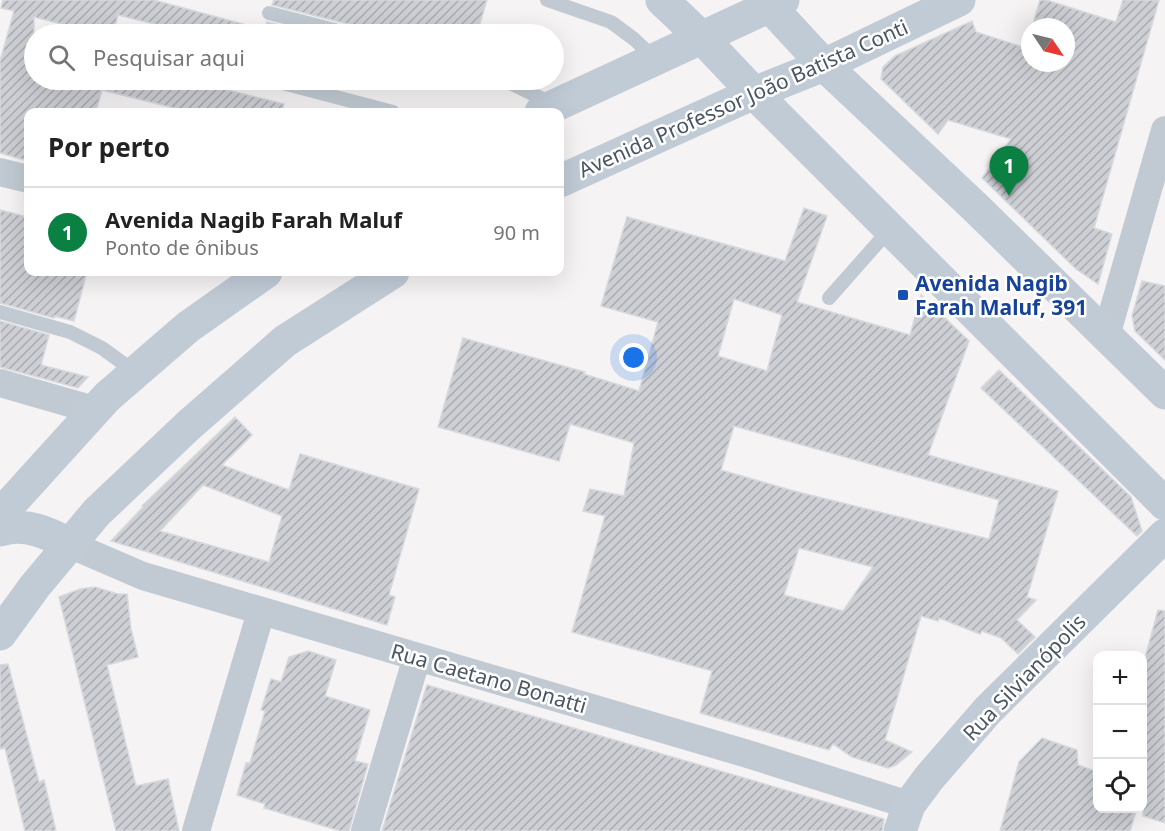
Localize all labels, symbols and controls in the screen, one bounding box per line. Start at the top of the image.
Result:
street label: Avenida Professor João Batista Conti [574,12,912,184]
north arrow [1021,18,1075,72]
search box [24,24,564,90]
icon: search [45,41,78,74]
text: Pesquisar aqui [93,42,245,72]
text: Por perto [48,129,170,165]
pin: 1 [990,146,1028,196]
text: Avenida Nagib Farah Maluf [105,204,402,234]
text: 1 [62,219,73,246]
text: 90 m [493,219,540,246]
text: Ponto de ônibus [105,234,259,261]
place label: Avenida Nagib Farah Maluf, 391 [915,269,1087,321]
marker: Avenida Nagib Farah Maluf, 391 [896,288,910,302]
your location [619,343,648,372]
street label: Rua Silvianópolis [956,608,1092,746]
street label: Rua Caetano Bonatti [388,637,590,719]
map controls [1093,651,1147,813]
button: + [1093,651,1147,705]
button: − [1093,705,1147,759]
button: locate [1093,759,1147,813]

